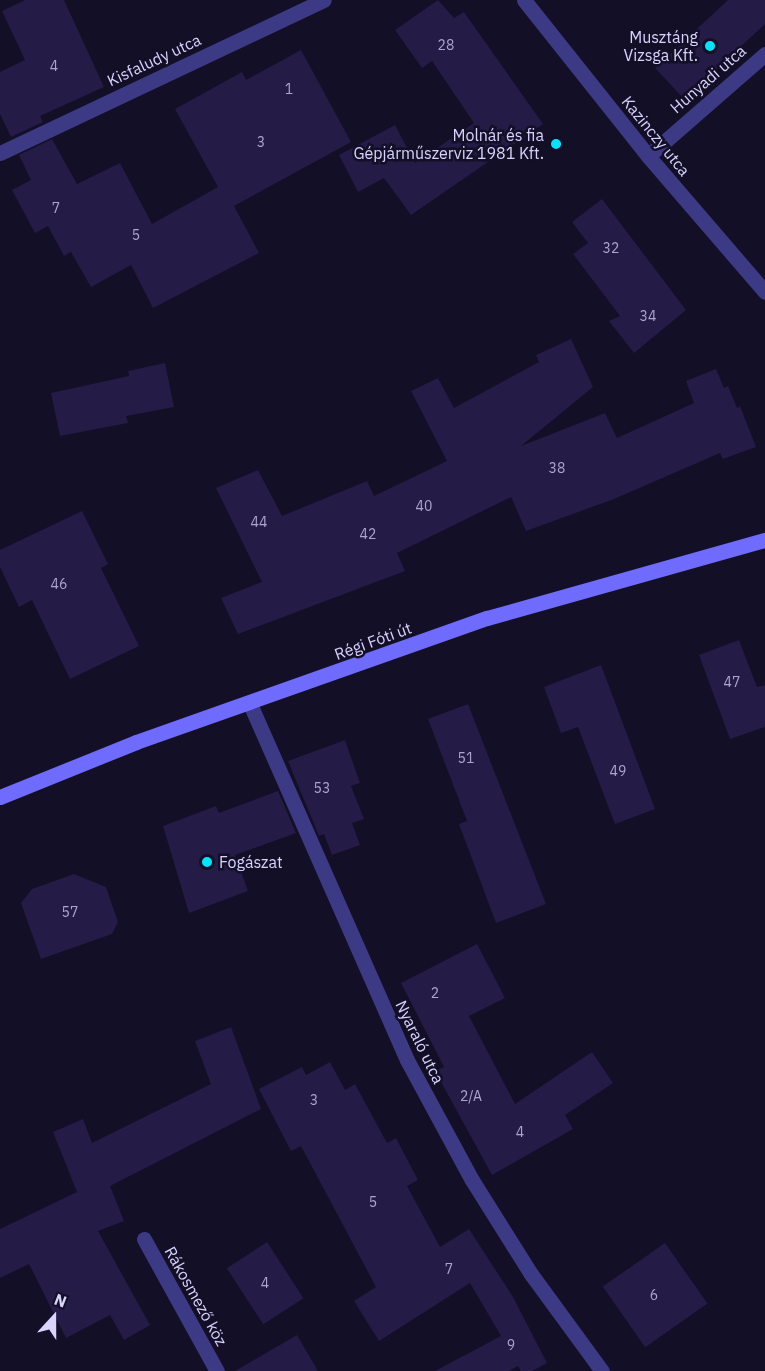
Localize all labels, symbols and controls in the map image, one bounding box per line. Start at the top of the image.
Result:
place label: Musztáng Vizsga Kft. [624,27,698,65]
street label: Kisfaludy utca [104,30,204,90]
house number: 28 [438,37,454,53]
marker: Musztáng Vizsga Kft. [703,39,717,53]
street label: Hunyadi utca [666,41,750,117]
house number: 4 [50,58,58,74]
house number: 1 [285,81,293,97]
street label: Kazinczy utca [618,92,694,180]
place label: Molnár és fia Gépjárműszerviz 1981 Kft. [353,125,544,163]
house number: 3 [257,134,265,150]
marker: Molnár és fia Gépjárműszerviz 1981 Kft. [549,137,563,151]
house number: 7 [52,200,60,216]
house number: 5 [132,227,140,243]
house number: 32 [603,240,619,256]
house number: 34 [640,308,656,324]
house number: 38 [549,460,565,476]
house number: 40 [416,498,432,514]
house number: 44 [251,514,267,530]
house number: 42 [360,526,376,542]
house number: 46 [51,576,67,592]
street label: Régi Fóti út [332,618,414,664]
house number: 47 [724,674,740,690]
house number: 51 [458,750,474,766]
house number: 49 [610,763,626,779]
house number: 53 [314,780,330,796]
place label: Fogászat [219,852,283,872]
marker: Fogászat [200,855,214,869]
house number: 57 [62,904,78,920]
house number: 2 [431,985,439,1001]
street label: Nyaraló utca [392,997,448,1087]
house number: 2/A [460,1088,482,1104]
house number: 3 [310,1092,318,1108]
house number: 4 [516,1124,524,1140]
house number: 5 [369,1194,377,1210]
street label: Rákosmező köz [161,1243,231,1349]
house number: 7 [445,1261,453,1277]
house number: 4 [261,1275,269,1291]
north arrow [24,1287,84,1347]
house number: 6 [650,1287,658,1303]
text: N [51,1289,69,1312]
house number: 9 [507,1337,515,1353]

